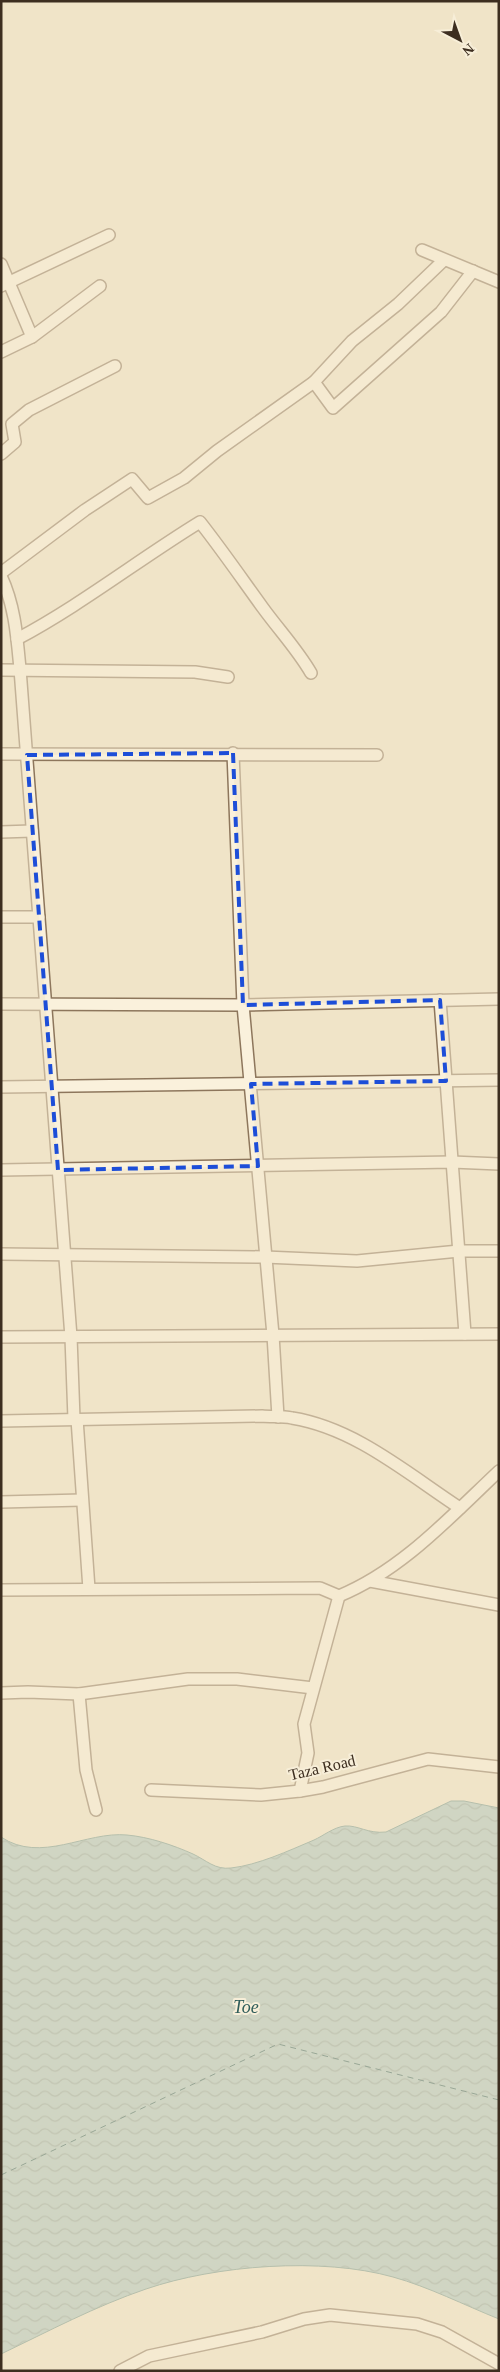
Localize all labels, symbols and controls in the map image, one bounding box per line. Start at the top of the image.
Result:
north arrow [435,15,485,65]
text: N [459,40,477,58]
street label: Taza Road [287,1752,357,1783]
water label: Toe [233,1997,259,2017]

